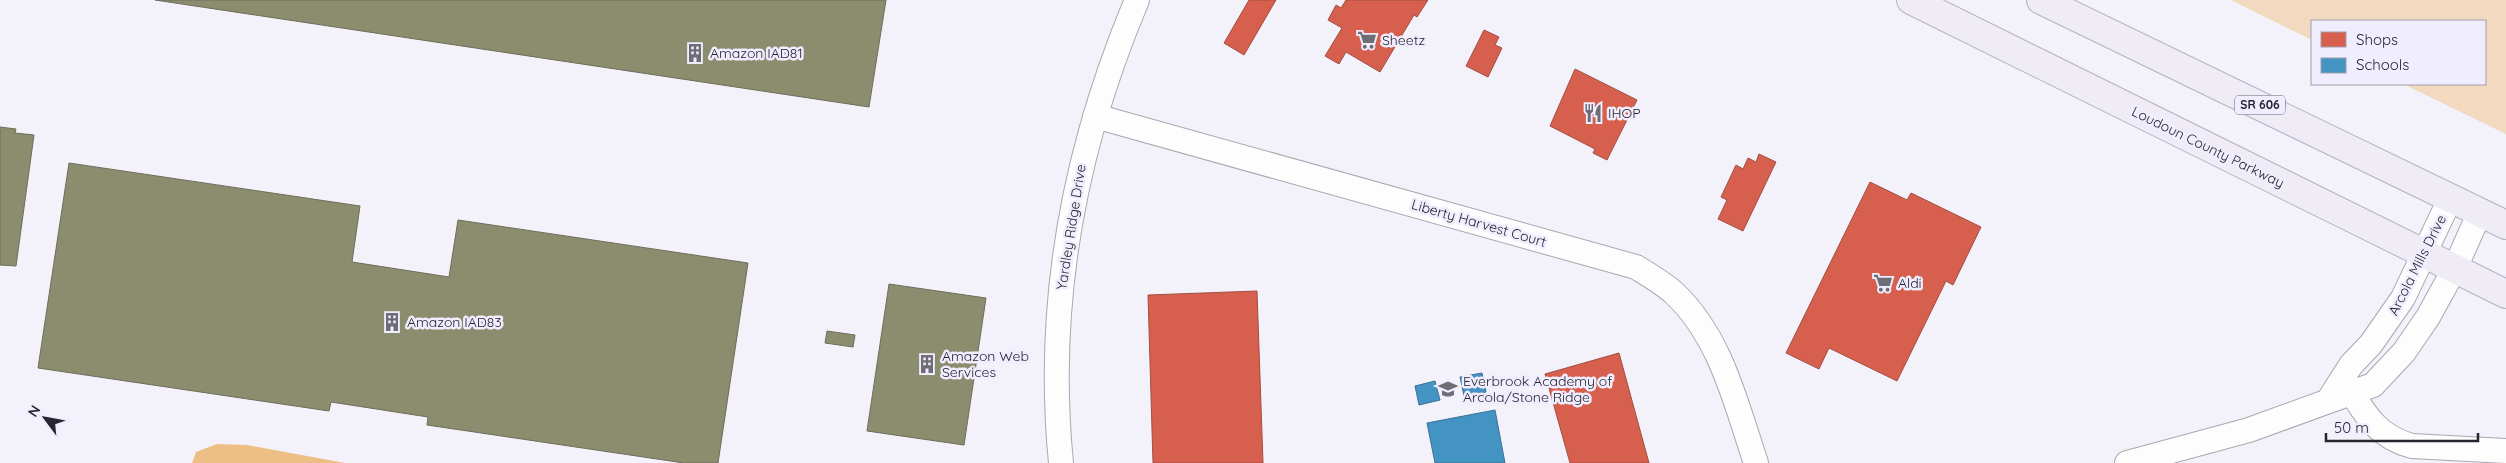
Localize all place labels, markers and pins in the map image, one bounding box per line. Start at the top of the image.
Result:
supermarket icon: Sheetz [1356,29,1378,51]
place label: Sheetz [1382,31,1425,49]
building icon: Amazon IAD81 [684,42,706,64]
place label: Amazon IAD81 [710,44,803,62]
restaurant icon: IHOP [1582,102,1604,124]
place label: IHOP [1608,104,1641,122]
supermarket icon: Aldi [1872,272,1894,294]
place label: Aldi [1898,274,1922,292]
building icon: Amazon IAD83 [381,311,403,333]
place label: Amazon IAD83 [407,313,502,331]
place label: Amazon Web Services [942,347,1029,381]
building icon: Amazon Web Services [916,353,938,375]
place label: Everbrook Academy of Arcola/Stone Ridge [1463,372,1612,406]
school or university icon: Everbrook Academy of Arcola/Stone Ridge [1437,378,1459,400]

